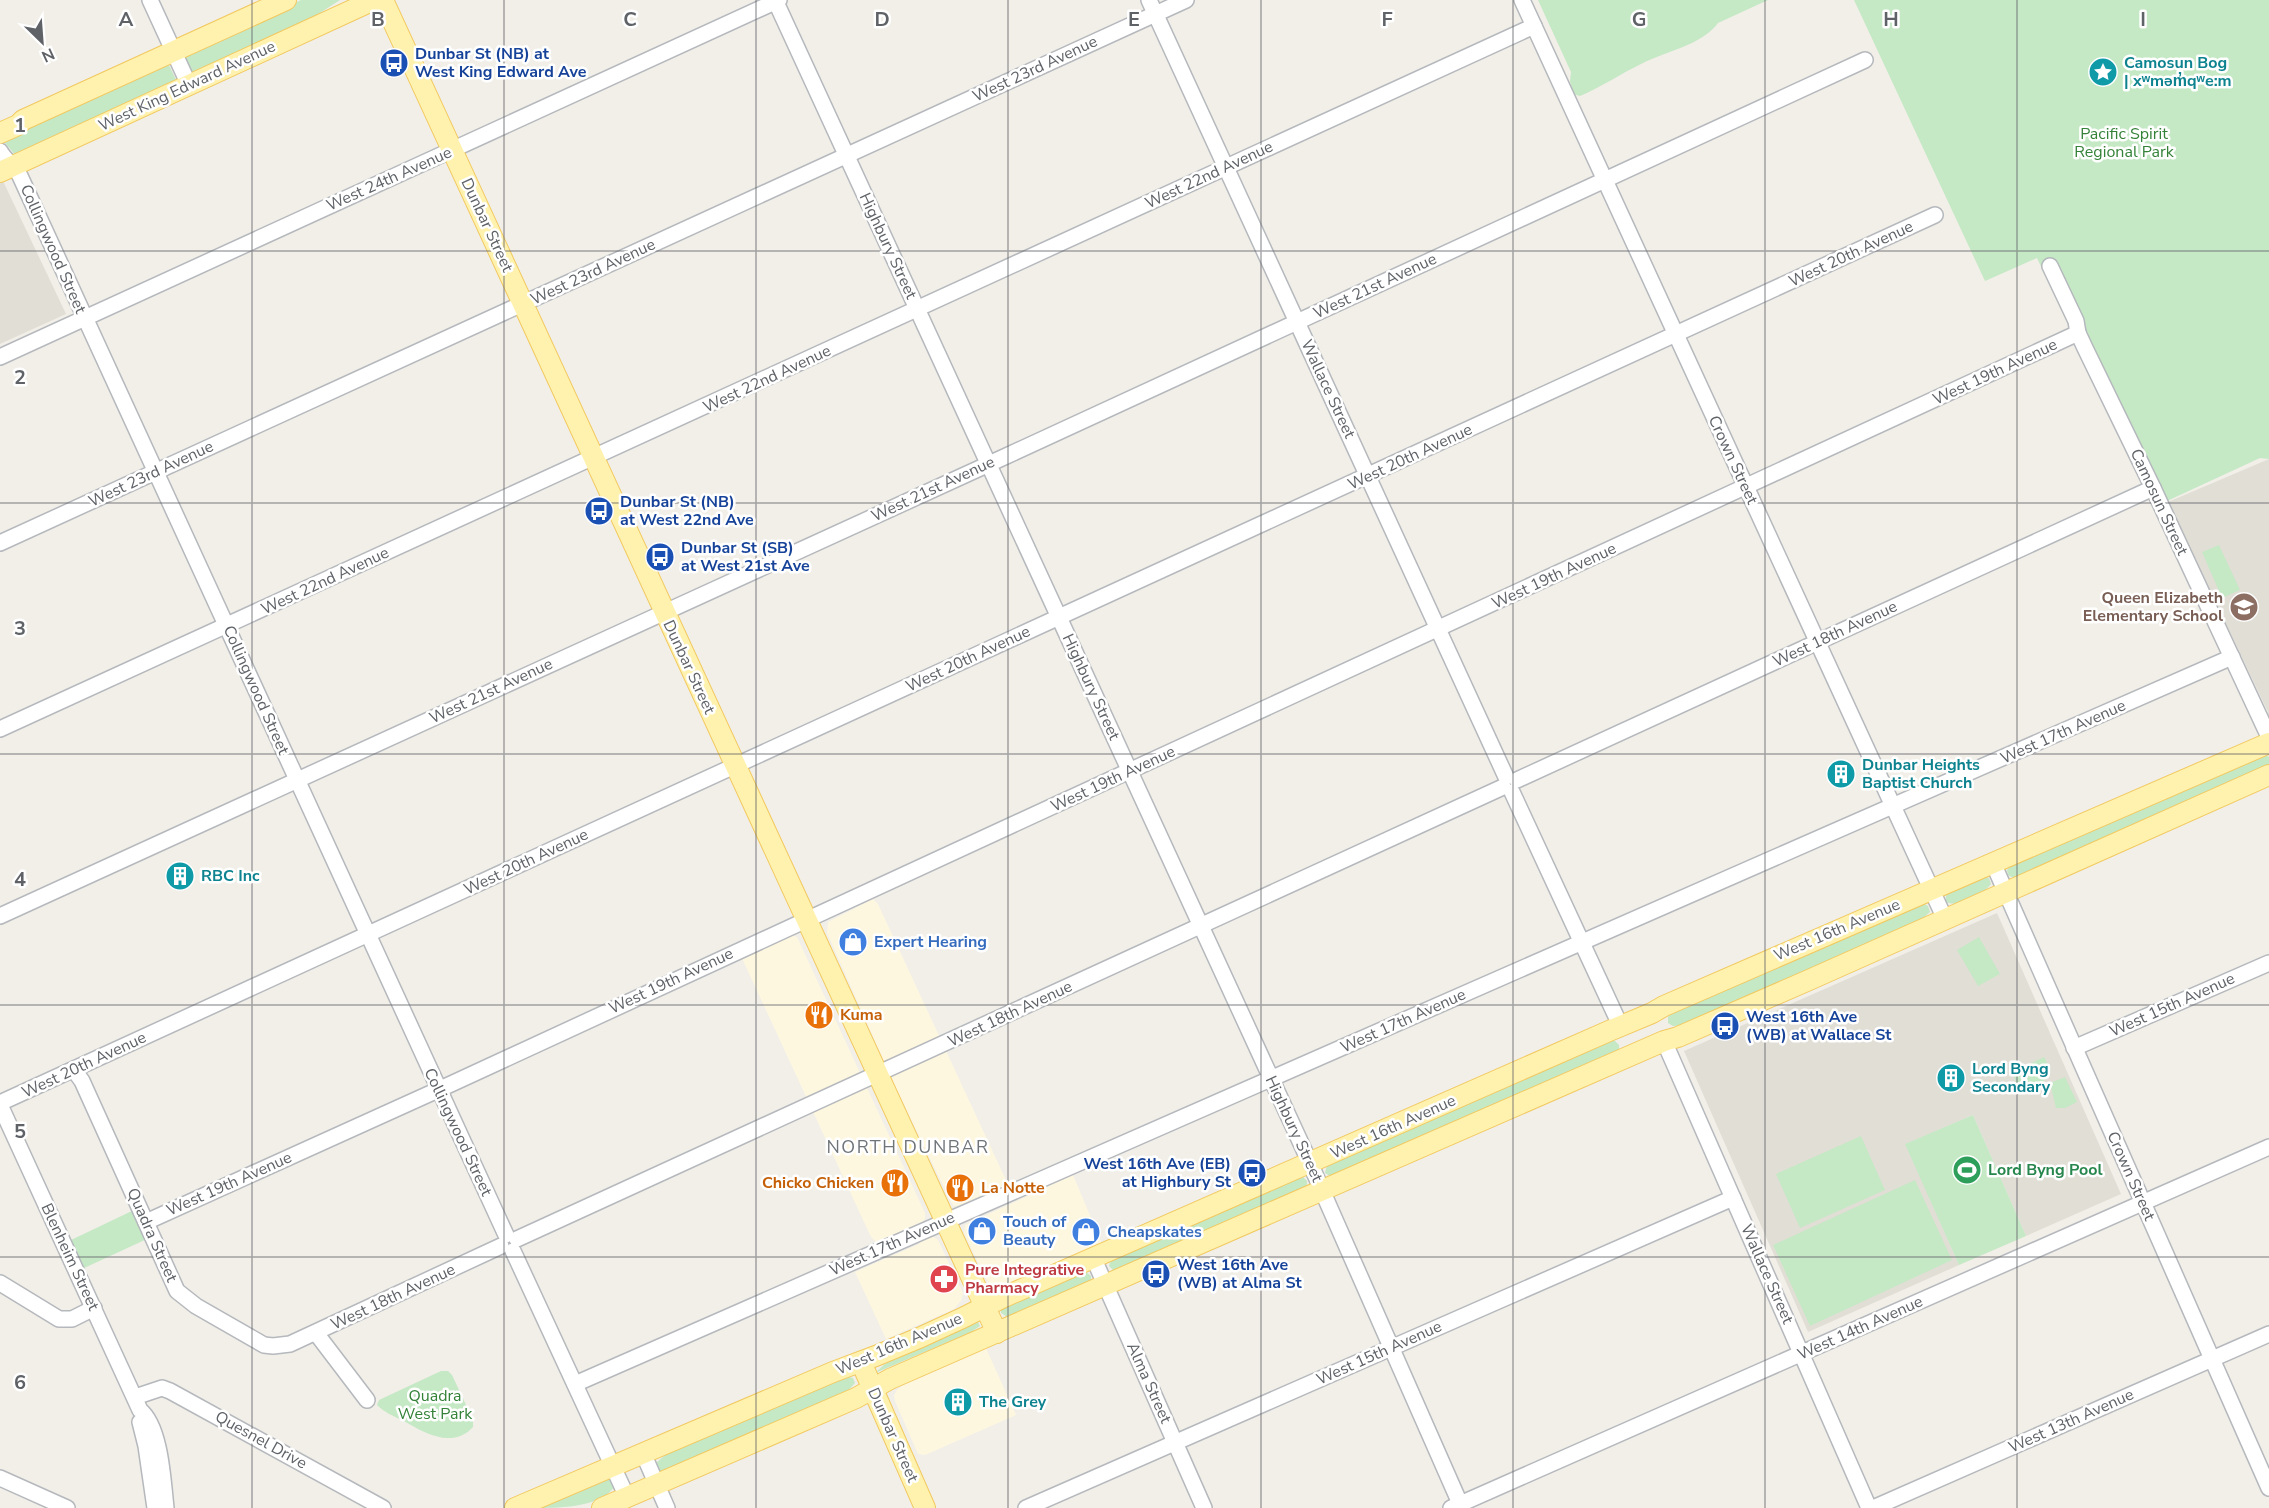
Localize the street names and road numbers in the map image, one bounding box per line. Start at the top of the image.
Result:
street label: West 23rd Avenue [969,30,1101,108]
street label: West King Edward Avenue [95,35,279,137]
street label: West 22nd Avenue [1141,136,1277,214]
street label: West 24th Avenue [323,142,455,216]
street label: Dunbar Street [456,174,519,276]
street label: Collingwood Street [15,181,91,317]
street label: Highbury Street [854,189,922,303]
street label: West 20th Avenue [1785,216,1917,292]
street label: West 23rd Avenue [527,233,659,311]
street label: West 21st Avenue [1310,248,1440,324]
street label: West 19th Avenue [1929,334,2061,410]
street label: Wallace Street [1295,336,1361,442]
street label: West 22nd Avenue [699,340,835,418]
street label: Crown Street [1703,412,1763,508]
street label: West 20th Avenue [1344,419,1476,495]
street label: West 23rd Avenue [85,435,217,513]
street label: Camosun Street [2125,445,2193,559]
street label: West 21st Avenue [868,451,998,527]
street label: West 19th Avenue [1488,538,1620,614]
street label: West 22nd Avenue [257,542,393,620]
street label: West 18th Avenue [1769,596,1901,672]
street label: Dunbar Street [658,616,721,718]
street label: West 20th Avenue [902,621,1034,697]
street label: Collingwood Street [218,622,294,758]
street label: Highbury Street [1057,630,1125,744]
street label: West 21st Avenue [426,653,556,729]
street label: West 17th Avenue [1997,695,2129,769]
street label: West 19th Avenue [1047,741,1179,817]
street label: West 20th Avenue [460,824,592,900]
street label: West 16th Avenue [1771,894,1903,966]
street label: West 19th Avenue [605,943,737,1019]
street label: West 15th Avenue [2106,968,2238,1042]
street label: West 18th Avenue [944,976,1076,1052]
street label: West 17th Avenue [1337,984,1469,1058]
street label: West 20th Avenue [18,1027,150,1103]
street label: Collingwood Street [419,1064,498,1200]
street label: Highbury Street [1260,1072,1328,1186]
street label: West 16th Avenue [1327,1090,1459,1164]
street label: Crown Street [2102,1128,2161,1224]
street label: West 19th Avenue [163,1147,295,1221]
street label: Quadra Street [121,1184,183,1286]
street label: Blenheim Street [36,1200,105,1315]
street label: West 17th Avenue [826,1207,958,1281]
street label: Wallace Street [1735,1221,1799,1328]
street label: West 18th Avenue [327,1259,459,1335]
street label: West 14th Avenue [1794,1291,1926,1365]
street label: West 16th Avenue [833,1308,965,1380]
street label: West 15th Avenue [1313,1316,1445,1390]
street label: Alma Street [1121,1339,1177,1427]
street label: Dunbar Street [862,1384,924,1486]
street label: West 13th Avenue [2005,1384,2137,1458]
street label: Quesnel Drive [211,1406,311,1474]

